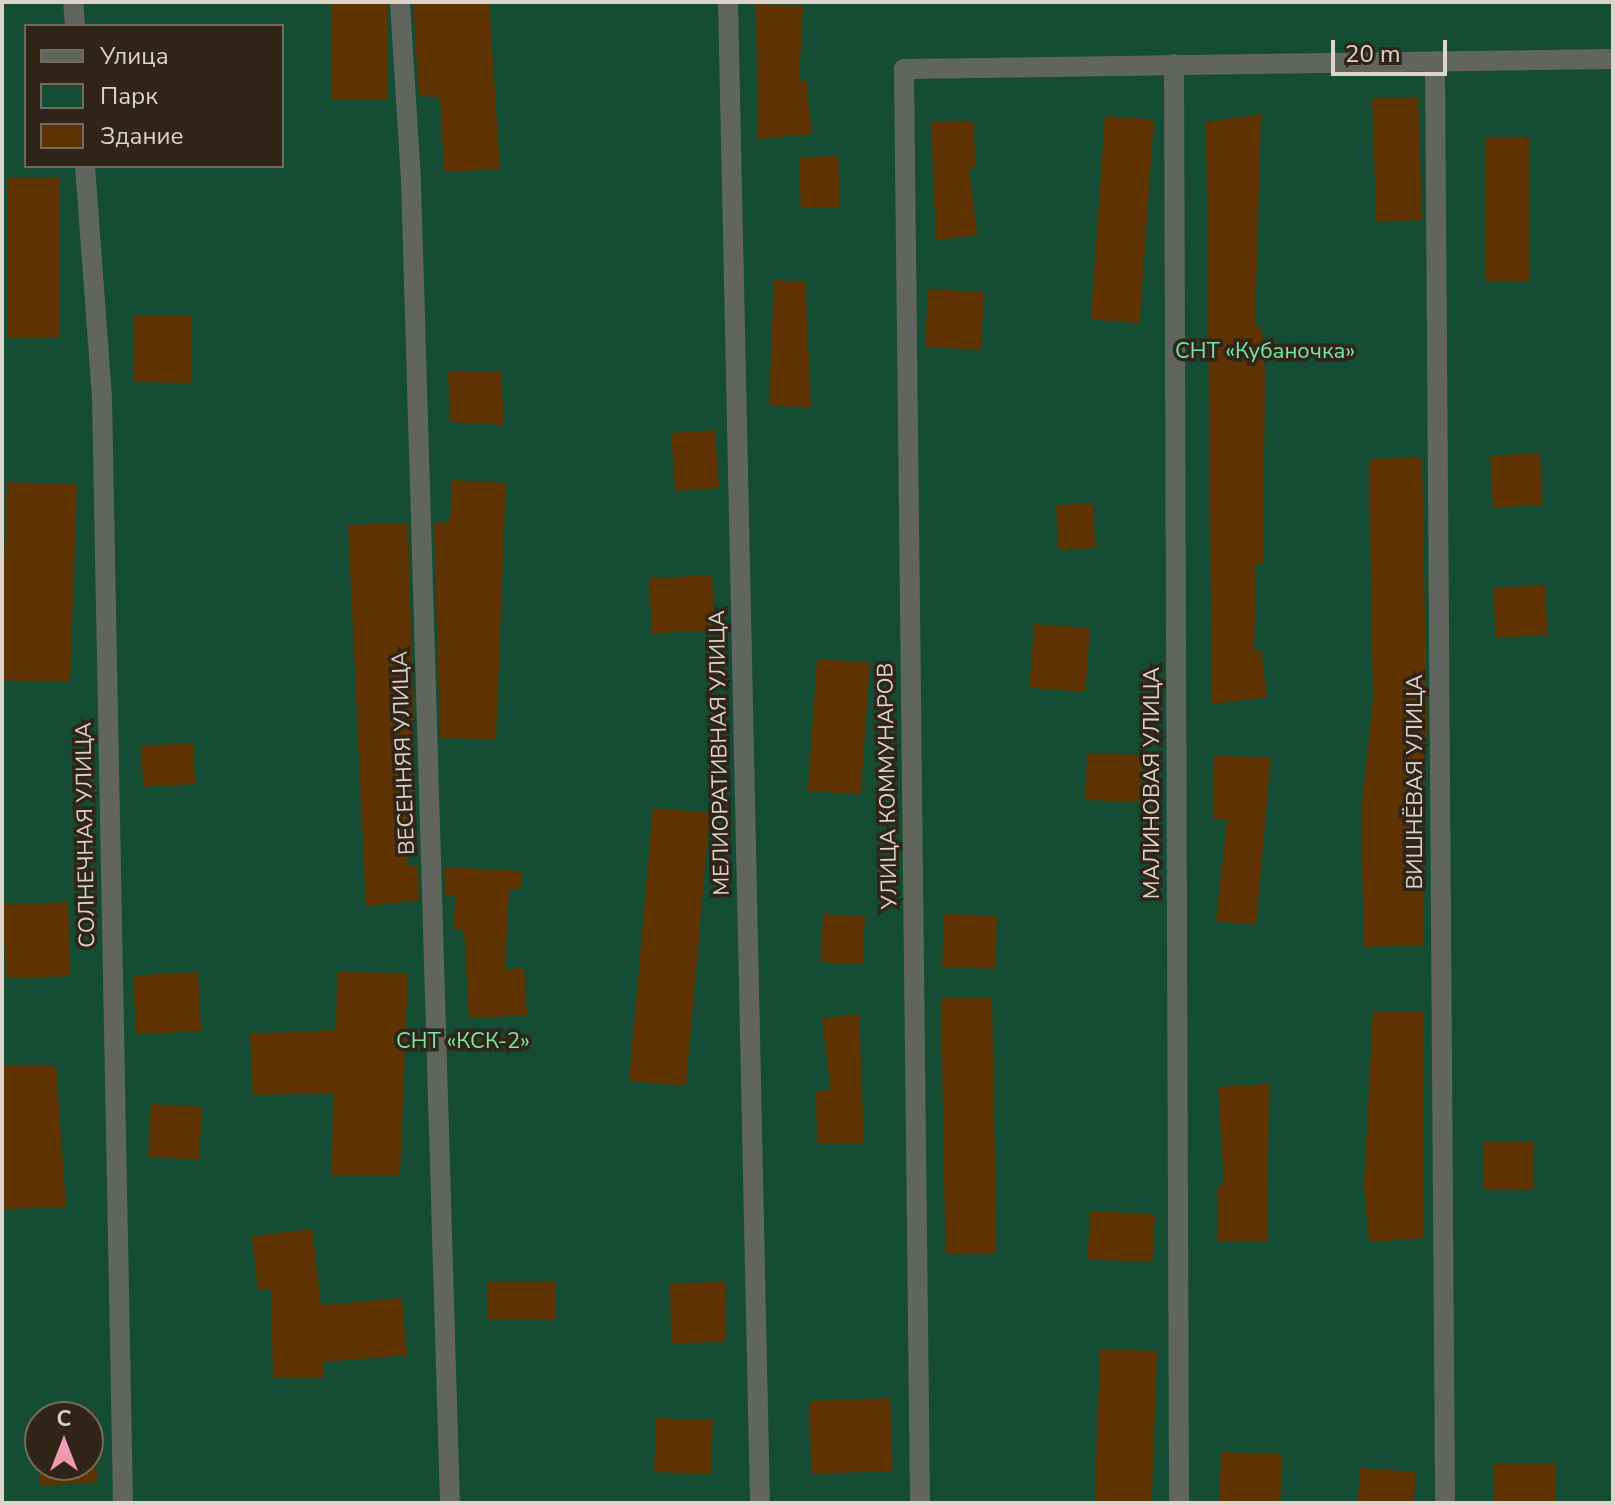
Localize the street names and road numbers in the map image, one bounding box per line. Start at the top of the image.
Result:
street label: МЕЛИОРАТИВНАЯ УЛИЦА [704,610,736,896]
street label: ВЕСЕННЯЯ УЛИЦА [387,651,421,855]
street label: УЛИЦА КОММУНАРОВ [873,662,903,910]
street label: МАЛИНОВАЯ УЛИЦА [1140,667,1166,899]
street label: ВИШНЁВАЯ УЛИЦА [1403,674,1429,890]
street label: СОЛНЕЧНАЯ УЛИЦА [71,722,101,948]

